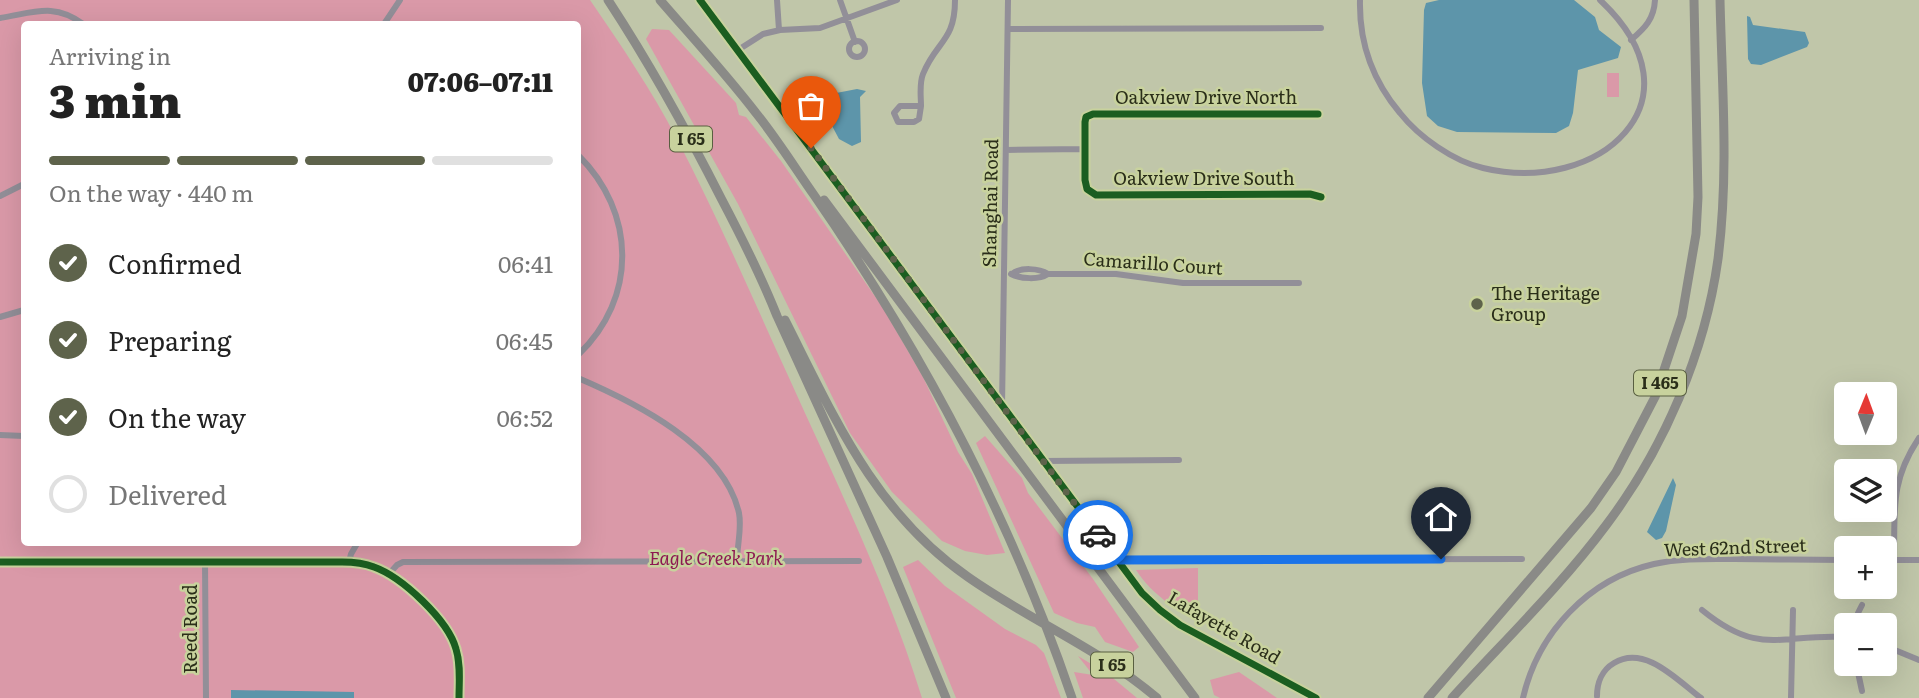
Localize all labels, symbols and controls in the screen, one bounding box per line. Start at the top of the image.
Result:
text: Arriving in [49,38,171,72]
text: 07:06–07:11 [407,61,553,100]
text: 3 min [49,64,181,132]
pin [781,76,841,148]
street label: Oakview Drive North [1115,83,1297,110]
icon: bag [792,87,830,125]
road number: I 65 [670,127,712,152]
street label: Shanghai Road [975,138,1004,268]
street label: Oakview Drive South [1113,164,1295,191]
text: On the way · 440 m [49,175,254,209]
text: Confirmed [108,243,242,282]
icon: check [49,244,87,282]
street label: Camarillo Court [1082,244,1224,281]
text: 06:41 [498,246,553,280]
place label: The Heritage Group [1491,279,1600,327]
marker: The Heritage Group [1469,296,1485,312]
text: Preparing [108,320,231,359]
icon: check [49,321,87,359]
text: 06:45 [496,323,553,357]
road number: I 465 [1634,370,1686,396]
north arrow [1834,382,1897,444]
map controls [1834,382,1897,676]
text: On the way [108,397,246,436]
icon: check [49,398,87,436]
text: 06:52 [497,400,553,434]
button: layers [1834,459,1897,522]
text: Delivered [108,474,227,513]
pin [1411,487,1471,559]
icon: home [1422,498,1460,536]
courier [1063,500,1133,570]
icon: car [1079,516,1117,554]
street label: West 62nd Street [1663,530,1807,562]
button: + [1834,536,1897,599]
park label: Eagle Creek Park [649,544,783,571]
street label: Lafayette Road [1163,583,1286,670]
street label: Reed Road [176,584,203,674]
button: − [1834,613,1897,676]
road number: I 65 [1091,652,1133,678]

